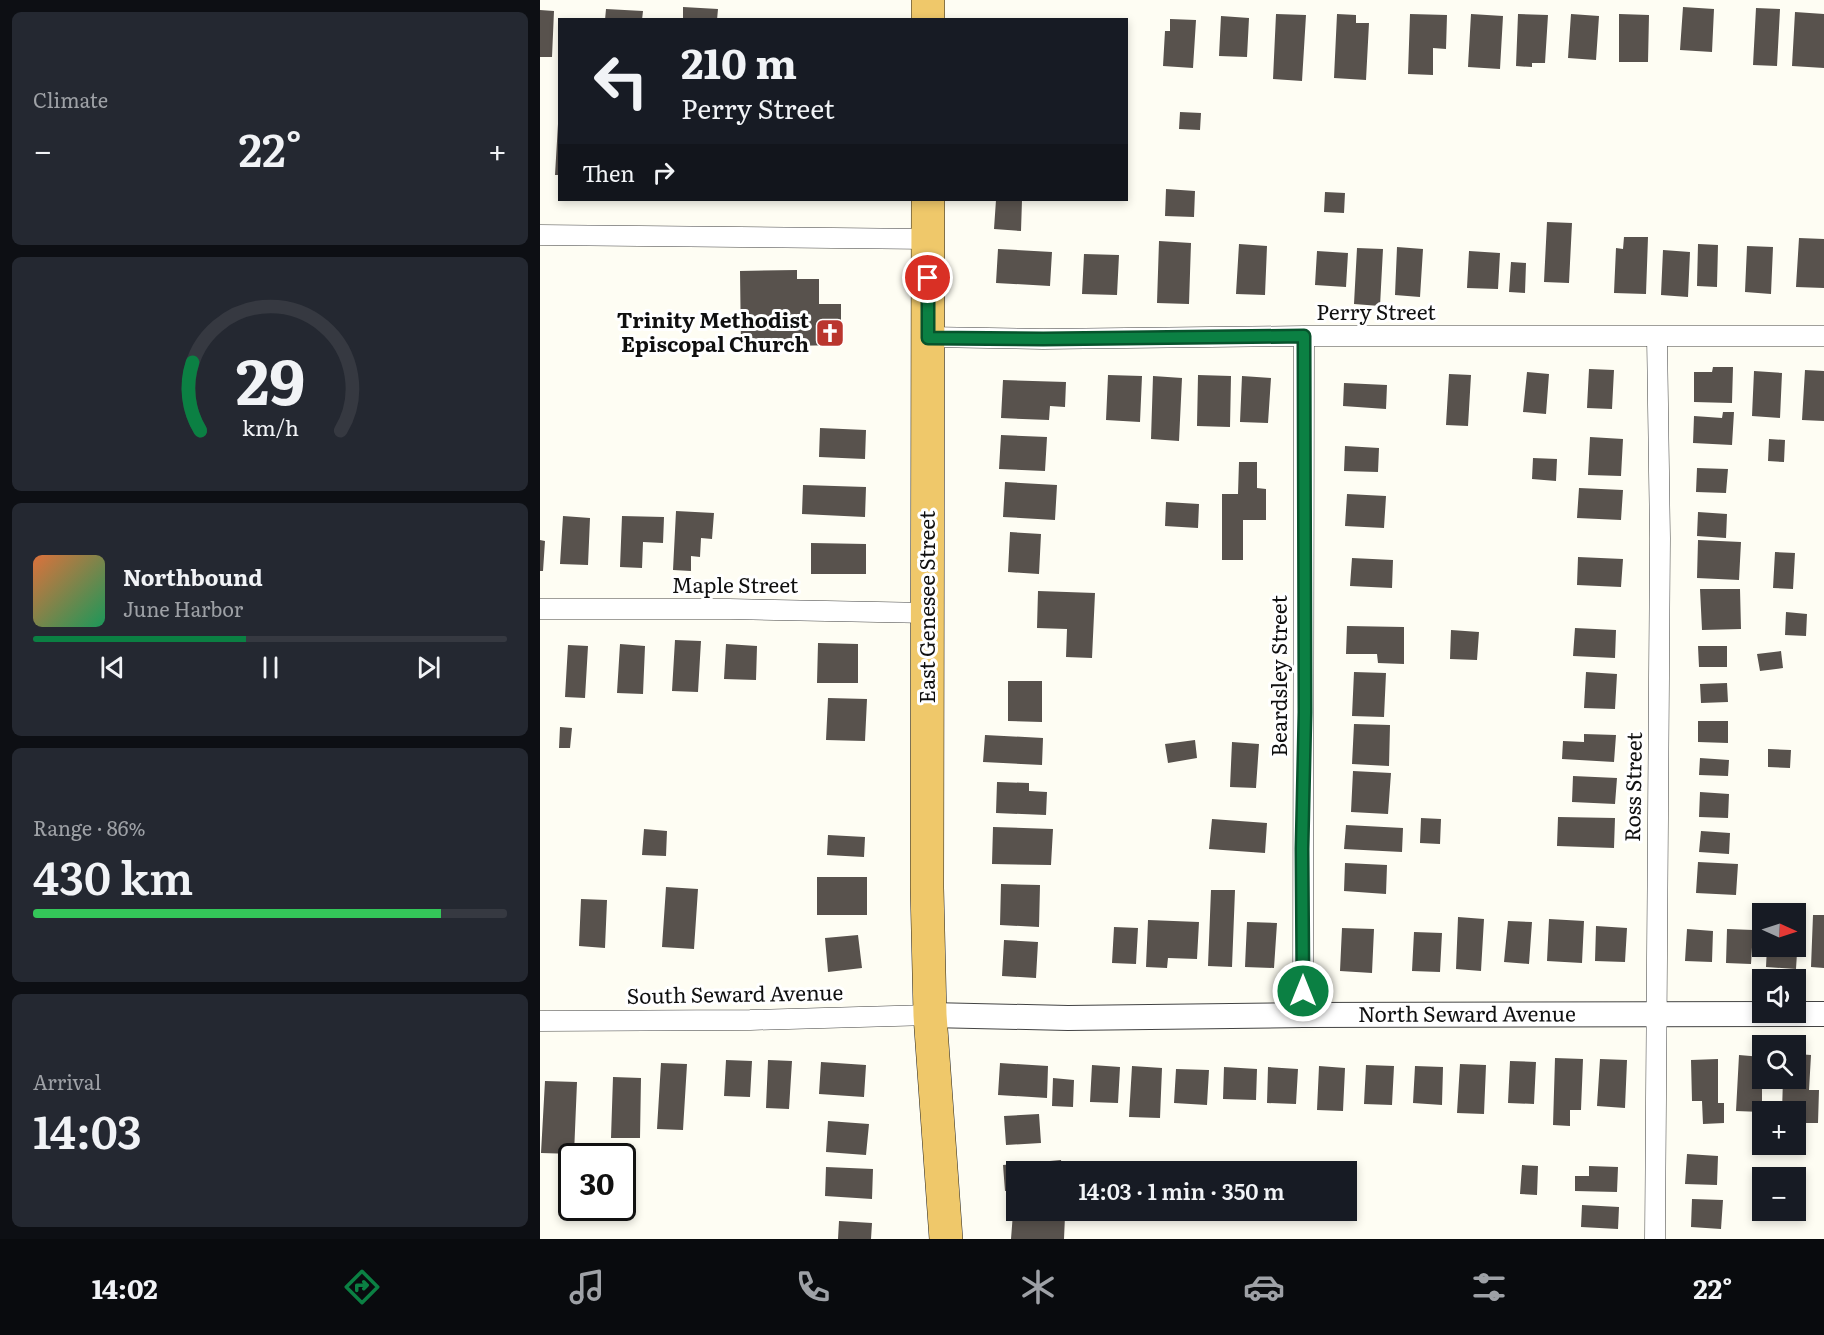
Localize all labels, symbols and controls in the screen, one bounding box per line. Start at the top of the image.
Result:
text: 210 m [681,30,797,92]
icon: left [582,42,660,120]
text: Climate [33,84,108,114]
text: Perry Street [681,87,835,127]
text: 22° [238,114,302,181]
text: − [33,124,52,173]
text: + [488,124,507,173]
text: Then [582,156,635,189]
icon: right [647,156,680,189]
pin [902,252,953,303]
icon: arrive [911,261,944,294]
street label: Perry Street [1316,295,1436,326]
place label: Trinity Methodist Episcopal Church [617,303,810,358]
church icon: Trinity Methodist Episcopal Church [814,317,846,349]
text: 29 [235,332,305,424]
text: km/h [241,412,299,444]
street label: East Genesee Street [910,510,941,703]
text: Northbound [123,560,263,593]
street label: Maple Street [672,568,799,599]
text: June Harbor [123,593,243,623]
street label: Beardsley Street [1262,595,1293,757]
icon: previous [96,651,129,684]
icon: pause [254,651,287,684]
icon: next [412,651,445,684]
street label: Ross Street [1615,731,1648,842]
text: Range · 86% [33,812,146,842]
text: 430 km [33,842,193,909]
north arrow [1752,903,1806,957]
map controls [1752,903,1806,1221]
position arrow [1271,959,1335,1023]
button: sound [1752,969,1806,1023]
street label: South Seward Avenue [626,975,844,1010]
street label: North Seward Avenue [1358,996,1576,1028]
button: search [1752,1035,1806,1089]
text: Arrival [33,1066,101,1096]
text: 14:03 [33,1096,142,1163]
button: + [1752,1101,1806,1155]
speed limit sign: 30 [558,1143,636,1221]
button: − [1752,1167,1806,1221]
text: 14:03 · 1 min · 350 m [1078,1174,1285,1207]
icon: directions [341,1266,383,1308]
icon: music [566,1266,608,1308]
icon: phone [792,1266,834,1308]
icon: climate [1017,1266,1059,1308]
icon: car [1243,1266,1285,1308]
icon: filters [1468,1266,1510,1308]
text: 14:02 [92,1267,158,1307]
text: 22° [1693,1267,1732,1307]

